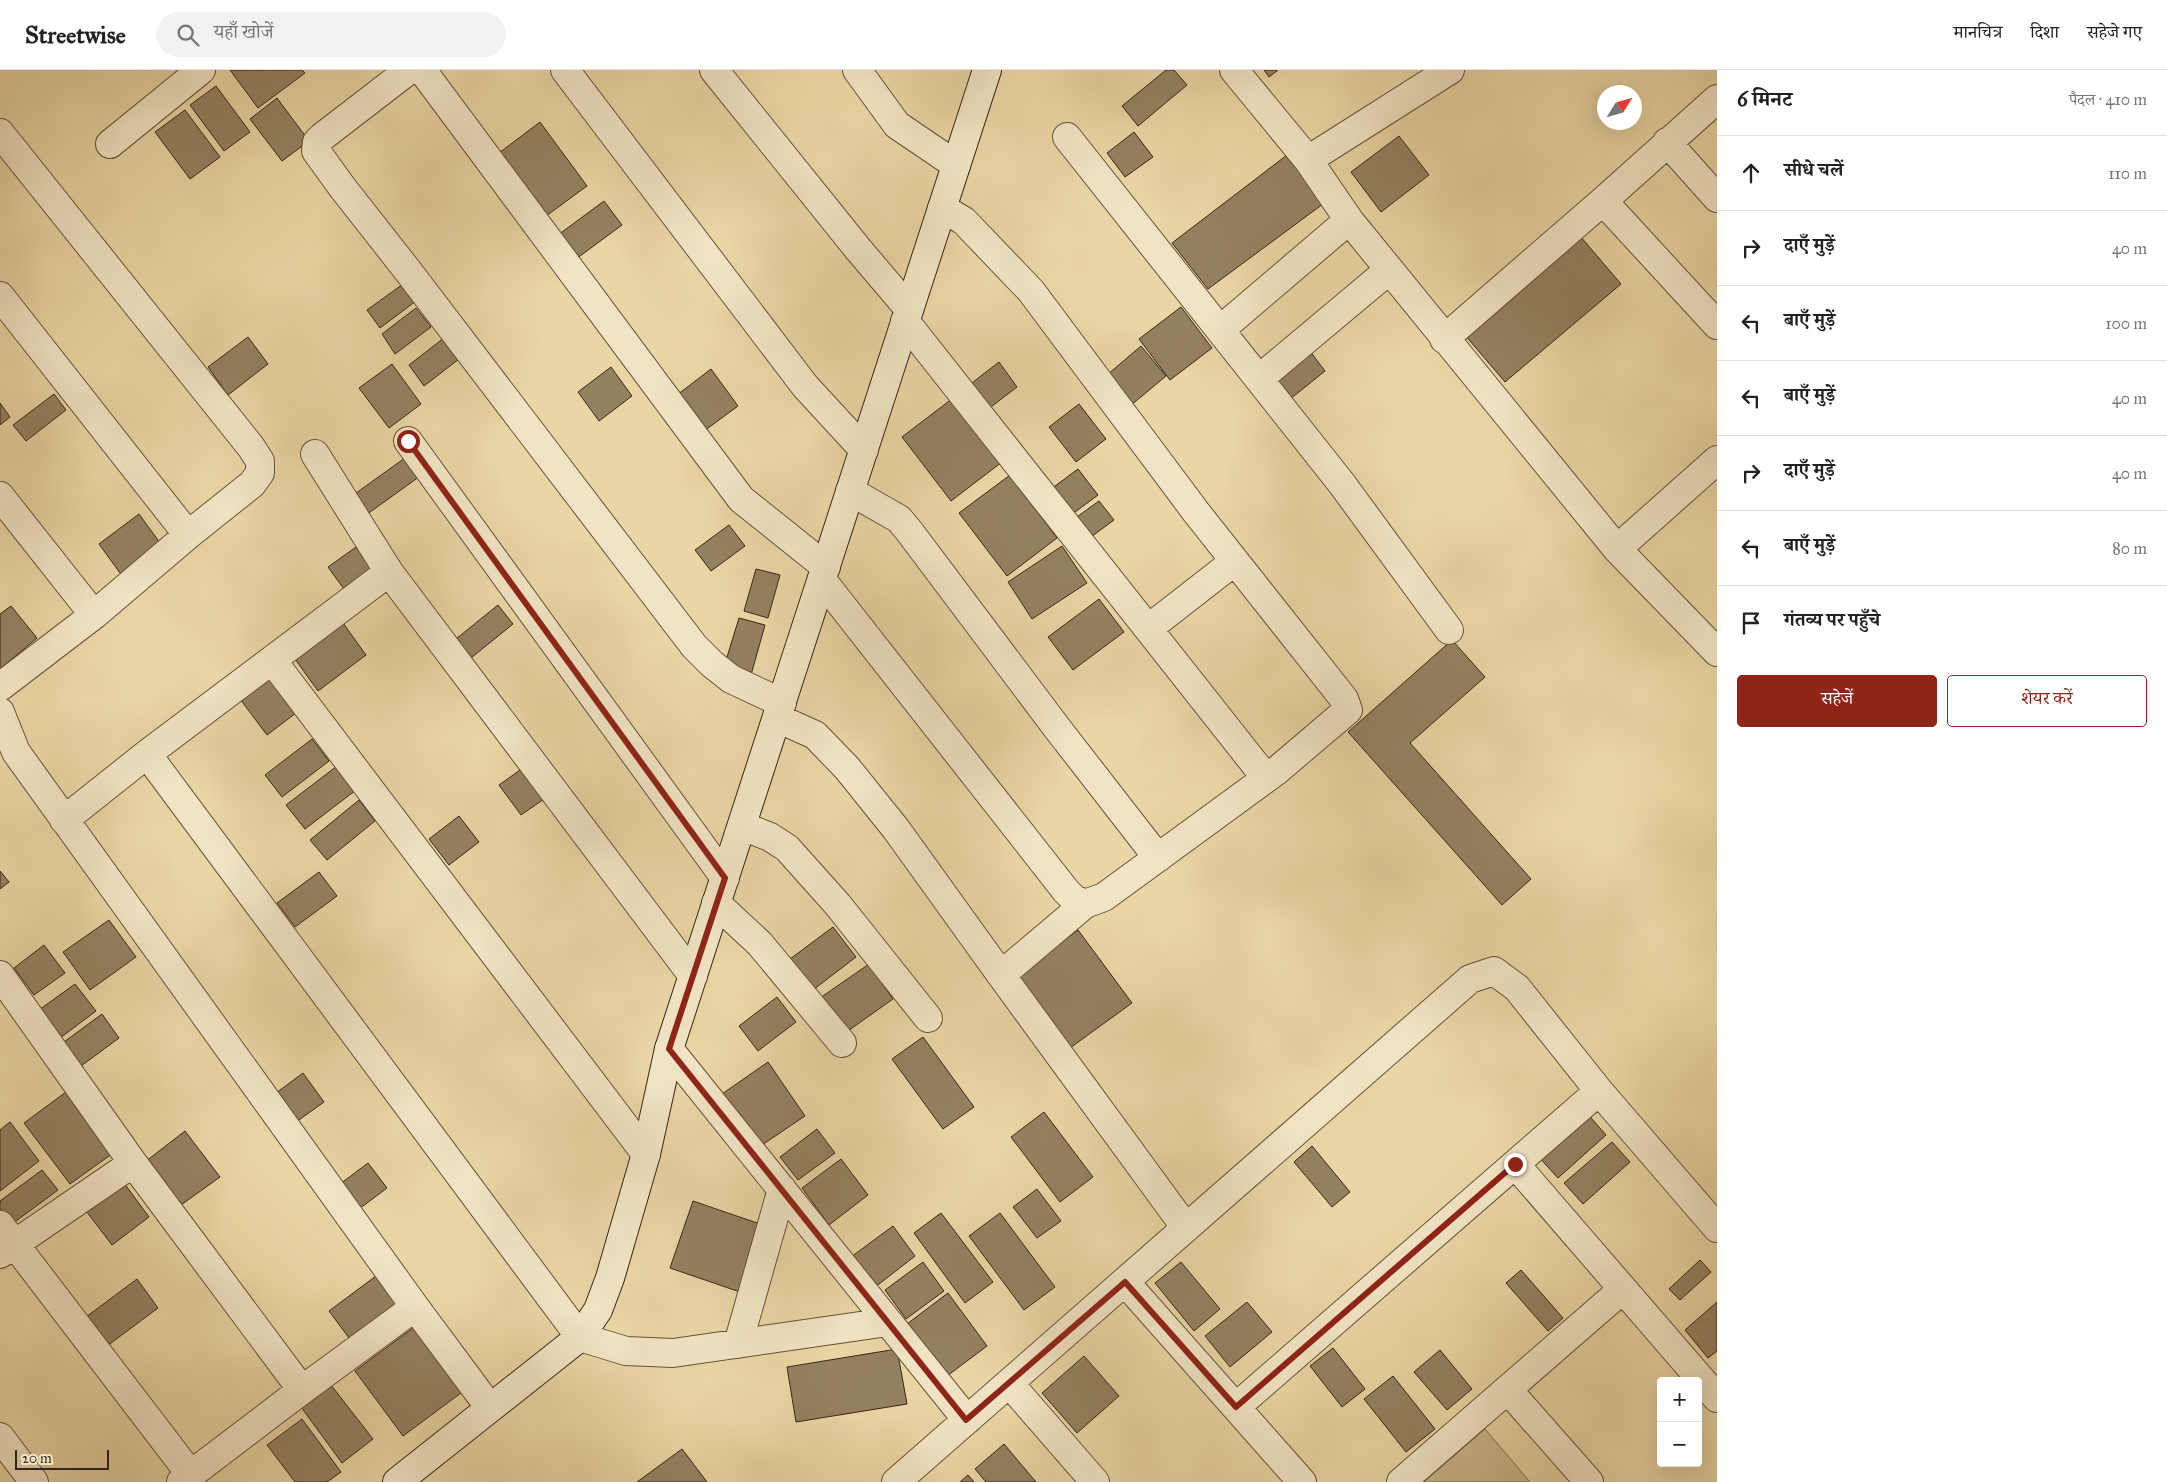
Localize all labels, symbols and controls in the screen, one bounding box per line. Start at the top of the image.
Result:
search box [156,12,506,57]
text: Streetwise [25,20,126,50]
text: यहाँ खोजें [214,20,273,43]
icon: search [174,21,202,49]
text: मानचित्र [1954,21,2002,43]
text: दिशा [2030,21,2059,43]
text: सहेजे गए [2087,21,2142,43]
north arrow [1597,85,1642,130]
text: 6 मिनट [1737,86,1792,112]
text: पैदल · 410 m [2069,90,2147,109]
text: सीधे चलें [1784,158,1843,181]
icon: ahead [1737,159,1765,187]
text: 110 m [2108,164,2147,183]
text: दाएँ मुड़ें [1784,233,1835,256]
icon: right [1737,234,1765,262]
text: 40 m [2112,239,2147,258]
text: बाएँ मुड़ें [1784,308,1835,331]
icon: left [1737,309,1765,337]
text: 100 m [2105,314,2147,333]
text: बाएँ मुड़ें [1784,383,1835,406]
icon: left [1737,384,1765,412]
text: 40 m [2112,389,2147,408]
route start [397,430,420,453]
text: दाएँ मुड़ें [1784,458,1835,481]
icon: right [1737,459,1765,487]
text: 40 m [2112,464,2147,483]
text: बाएँ मुड़ें [1784,533,1835,556]
icon: left [1737,534,1765,562]
text: 80 m [2112,539,2147,558]
text: गंतव्य पर पहुँचे [1784,608,1880,631]
icon: arrive [1737,609,1765,637]
button: सहेजें [1737,675,1937,727]
button: शेयर करें [1947,675,2147,727]
route end [1504,1153,1527,1176]
map controls [1657,1377,1702,1467]
button: + [1657,1377,1702,1422]
button: − [1657,1422,1702,1467]
scale bar [15,1447,109,1470]
text: 20 m [22,1450,52,1467]

